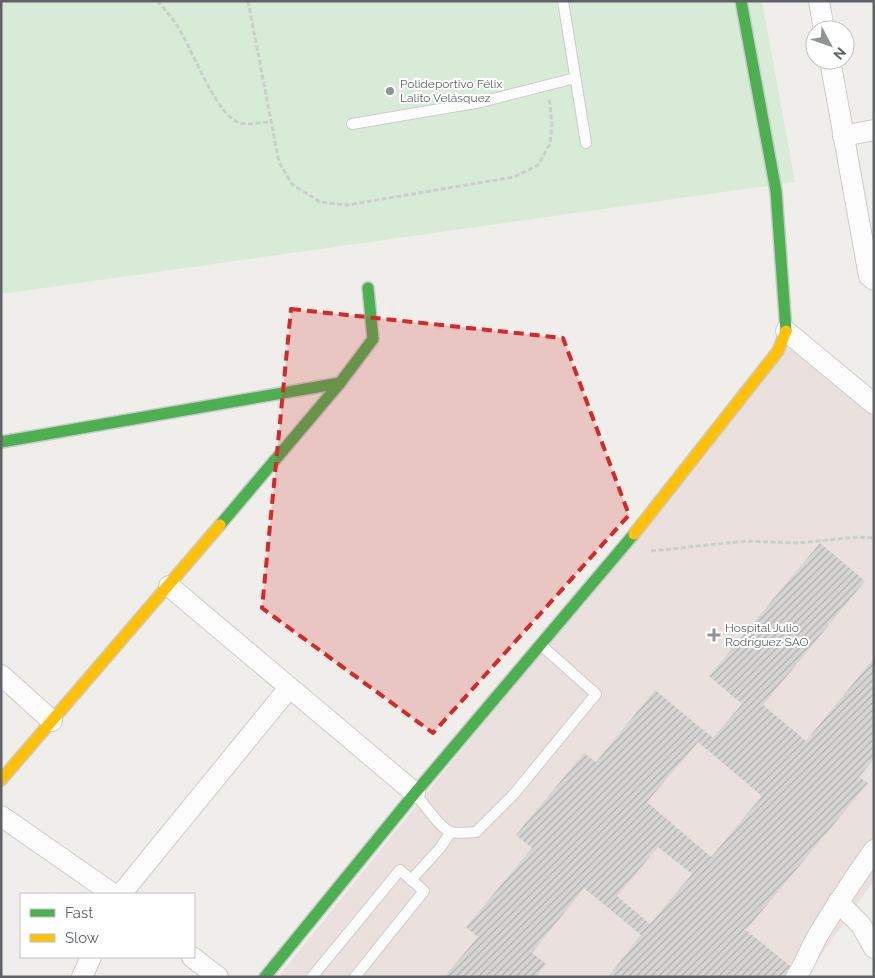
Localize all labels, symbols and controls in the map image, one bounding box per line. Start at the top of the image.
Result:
north arrow [805,20,855,70]
text: N [830,44,849,63]
place label: Polideportivo Félix Lalito Velásquez [400,77,502,105]
marker: Polideportivo Félix Lalito Velásquez [384,85,396,97]
place label: Hospital Julio Rodríguez SAO [725,621,808,649]
marker: Hospital Julio Rodríguez SAO [707,628,721,642]
legend [20,893,195,958]
text: Fast [65,904,93,922]
text: Slow [65,929,99,947]

